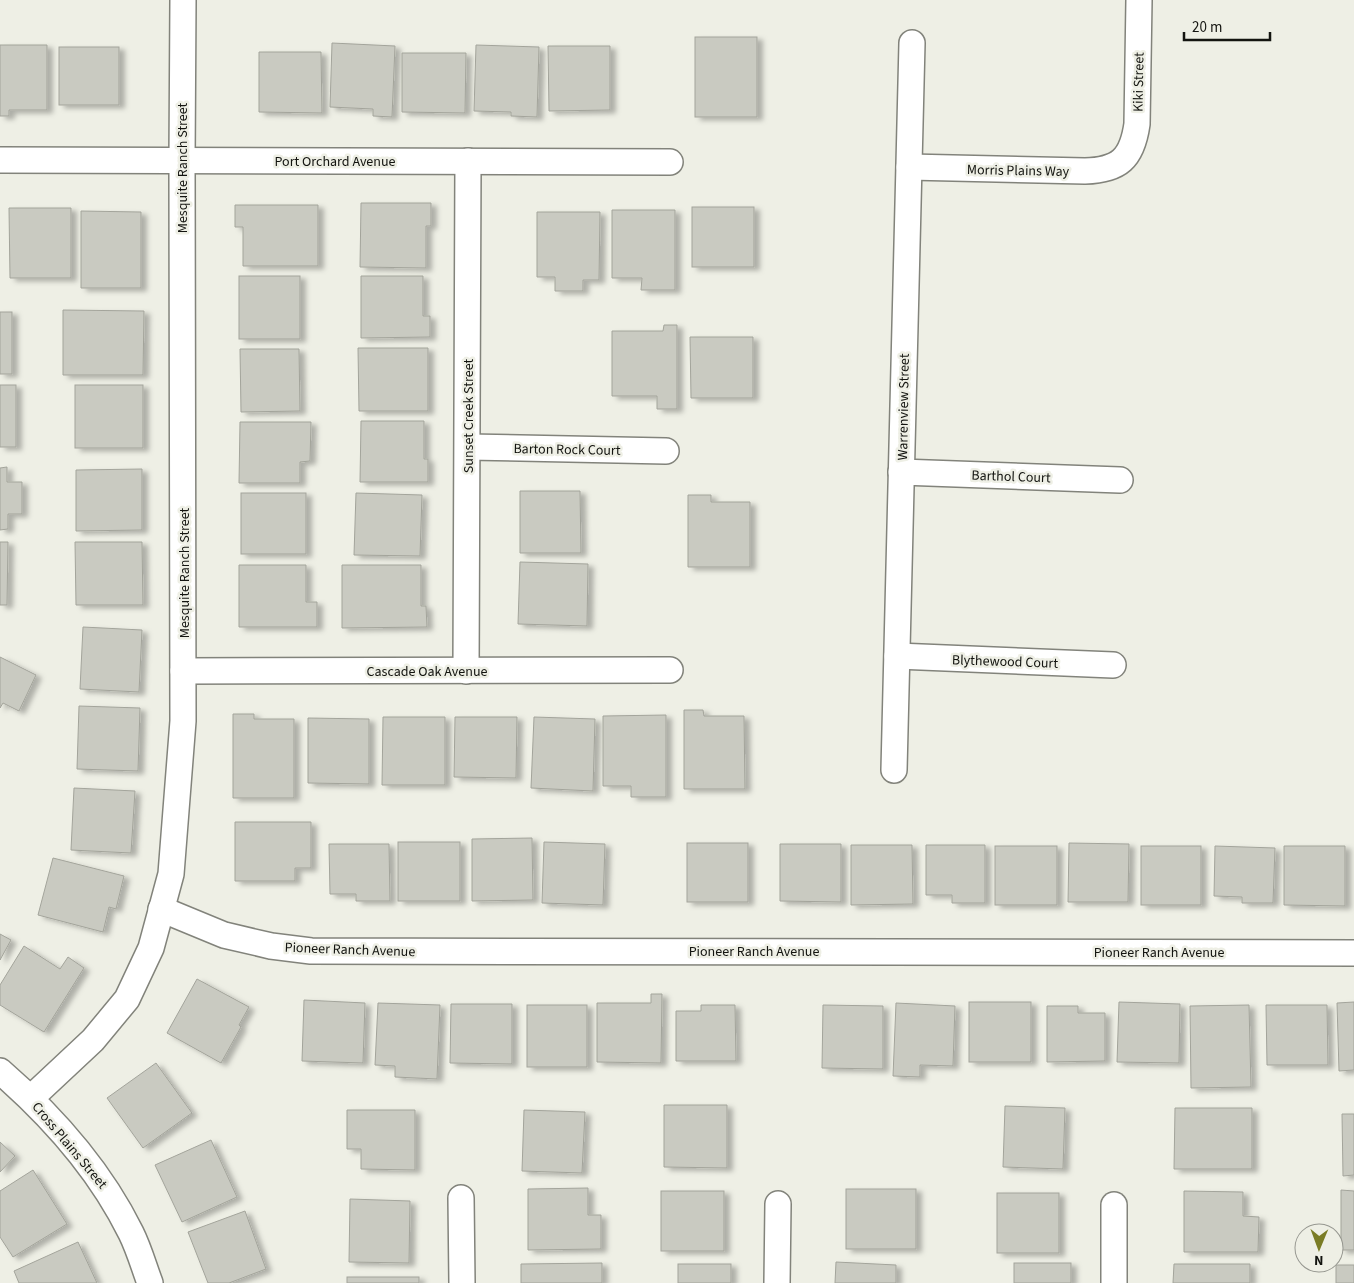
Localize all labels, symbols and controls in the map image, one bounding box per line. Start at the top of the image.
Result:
scale bar [1184,10,1270,42]
text: 20 m [1192,17,1222,38]
street label: Kiki Street [1128,52,1150,112]
street label: Mesquite Ranch Street [173,102,193,233]
street label: Port Orchard Avenue [274,152,396,172]
street label: Morris Plains Way [967,160,1070,182]
street label: Warrenview Street [893,353,915,461]
street label: Sunset Creek Street [459,359,479,473]
street label: Barton Rock Court [513,439,621,461]
street label: Barthol Court [971,466,1051,488]
street label: Mesquite Ranch Street [175,507,195,638]
street label: Blythewood Court [952,650,1059,674]
street label: Cascade Oak Avenue [367,662,488,682]
street label: Pioneer Ranch Avenue [284,938,416,962]
street label: Pioneer Ranch Avenue [689,942,819,962]
street label: Pioneer Ranch Avenue [1094,943,1224,963]
street label: Cross Plains Street [27,1098,112,1194]
north arrow [1294,1223,1344,1273]
text: N [1314,1250,1324,1270]

